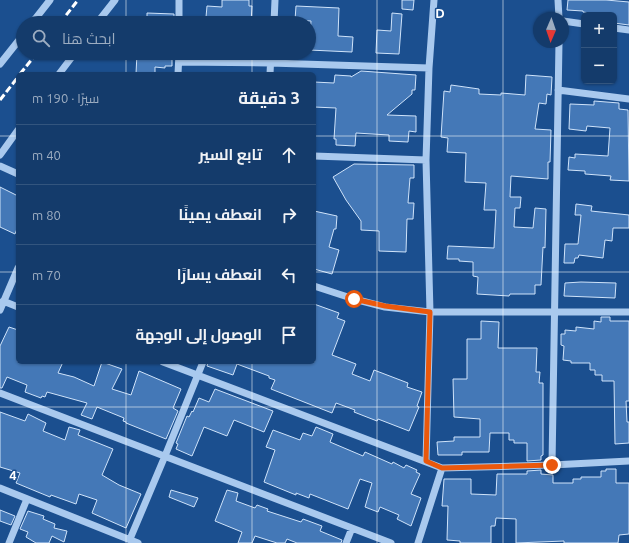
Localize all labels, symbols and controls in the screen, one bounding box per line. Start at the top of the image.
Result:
text: D [435,6,445,20]
north arrow [533,12,569,48]
map controls [581,12,617,84]
button: + [581,12,617,48]
search box [16,16,316,60]
icon: search [30,27,52,49]
text: ابحث هنا [62,30,116,47]
button: − [581,48,617,84]
text: 3 دقيقة [238,88,300,107]
text: سيرًا · 190 m [32,91,99,105]
icon: ahead [278,144,300,166]
text: تابع السير [199,146,262,163]
text: 40 m [32,148,61,162]
icon: right [278,204,300,226]
text: انعطف يمينًا [178,206,262,223]
text: 80 m [32,208,61,222]
icon: left [278,264,300,286]
text: انعطف يسارًا [177,266,262,283]
text: 70 m [32,268,61,282]
route start [345,290,363,308]
icon: arrive [278,324,300,346]
text: الوصول إلى الوجهة [135,326,262,343]
route end [543,456,561,474]
text: 4 [9,468,17,482]

